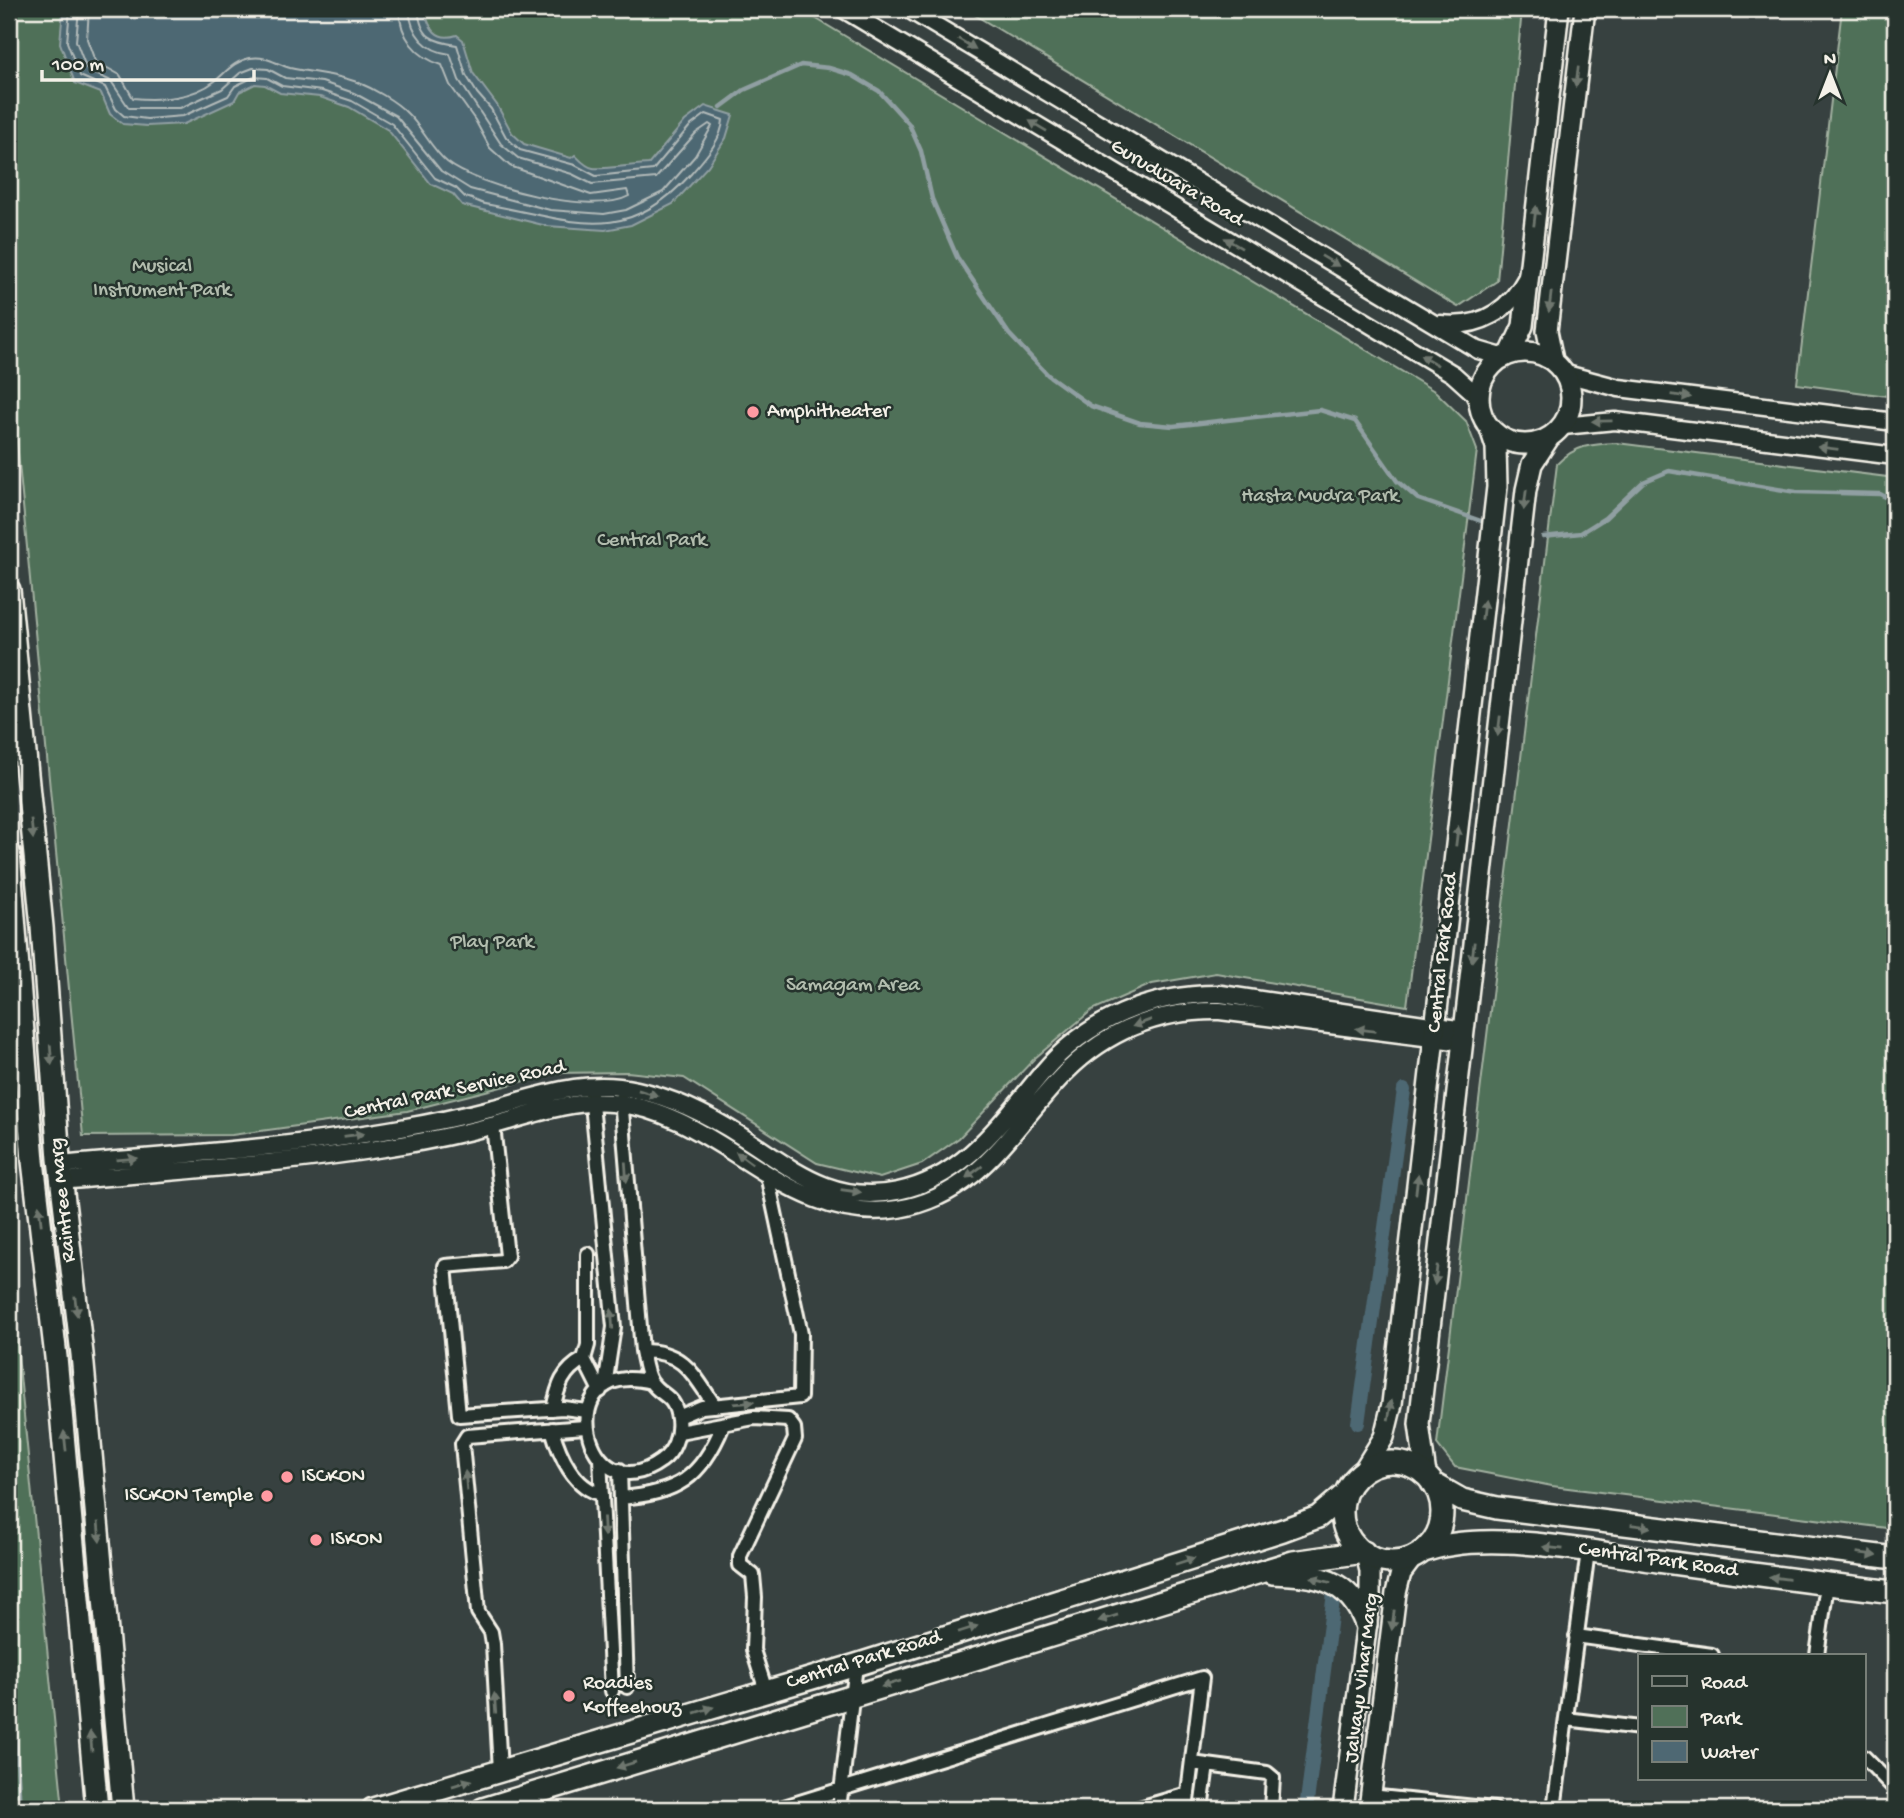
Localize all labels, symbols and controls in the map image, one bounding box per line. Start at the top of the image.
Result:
scale bar [42,38,254,82]
one-way arrow [957,38,976,50]
north arrow [1796,38,1866,108]
text: N [1824,49,1836,72]
text: 100 m [51,54,104,79]
one-way arrow [1571,66,1582,88]
one-way arrow [1029,120,1048,132]
street label: Gurudwara Road [1105,135,1248,234]
one-way arrow [1529,205,1540,227]
one-way arrow [1224,237,1243,249]
park label: Musical Instrument Park [93,255,234,304]
one-way arrow [1321,255,1340,268]
one-way arrow [1544,292,1555,314]
one-way arrow [1419,353,1438,366]
one-way arrow [1670,390,1692,401]
place label: Amphitheater [767,400,891,425]
marker: Amphitheater [745,404,761,420]
one-way arrow [1590,416,1612,427]
one-way arrow [1816,442,1838,453]
park label: Hasta Mudra Park [1241,485,1401,510]
one-way arrow [1520,489,1531,511]
park label: Central Park [597,529,709,554]
one-way arrow [1477,599,1488,621]
one-way arrow [1494,715,1505,737]
one-way arrow [27,818,38,840]
one-way arrow [1451,825,1462,847]
street label: Central Park Road [1423,870,1465,1034]
park label: Play Park [449,931,536,956]
one-way arrow [1468,941,1479,963]
park label: Samagam Area [786,974,921,999]
one-way arrow [1131,1018,1152,1029]
one-way arrow [1355,1025,1377,1036]
one-way arrow [46,1044,57,1066]
street label: Central Park Service Road [342,1055,569,1127]
one-way arrow [638,1089,659,1099]
one-way arrow [343,1129,365,1140]
street label: Raintree Marg [45,1136,83,1264]
one-way arrow [735,1152,753,1166]
one-way arrow [117,1153,139,1164]
one-way arrow [621,1162,632,1184]
one-way arrow [965,1165,983,1179]
one-way arrow [1412,1173,1423,1195]
one-way arrow [840,1186,862,1197]
one-way arrow [34,1204,45,1226]
one-way arrow [1431,1265,1442,1287]
one-way arrow [71,1295,82,1317]
one-way arrow [607,1308,618,1330]
one-way arrow [734,1397,756,1408]
one-way arrow [1385,1399,1396,1421]
one-way arrow [59,1430,70,1452]
place label: ISCKON [301,1465,365,1490]
marker: ISCKON [279,1469,295,1485]
one-way arrow [460,1470,471,1492]
place label: ISCKON Temple [124,1484,254,1509]
marker: ISCKON Temple [259,1488,275,1504]
one-way arrow [598,1516,609,1538]
one-way arrow [1630,1521,1652,1532]
one-way arrow [94,1522,105,1544]
place label: ISKON [330,1528,383,1553]
marker: ISKON [308,1532,324,1548]
street label: Central Park Road [1577,1537,1741,1585]
one-way arrow [1542,1542,1564,1553]
one-way arrow [1856,1549,1878,1560]
one-way arrow [1175,1555,1196,1565]
one-way arrow [1768,1572,1790,1583]
one-way arrow [1310,1574,1332,1585]
street label: Jalvayu Vihar Marg [1340,1592,1386,1764]
one-way arrow [1387,1609,1398,1631]
one-way arrow [1098,1613,1119,1624]
one-way arrow [958,1624,979,1634]
street label: Central Park Road [784,1625,946,1696]
legend [1638,1654,1866,1780]
place label: Roadies Koffeehouz [583,1672,682,1721]
text: Road [1701,1672,1749,1697]
one-way arrow [880,1680,901,1690]
marker: Roadies Koffeehouz [561,1688,577,1704]
one-way arrow [490,1692,501,1714]
one-way arrow [693,1705,714,1715]
text: Park [1700,1708,1744,1733]
one-way arrow [85,1730,96,1752]
text: Water [1701,1742,1759,1767]
one-way arrow [616,1761,637,1771]
one-way arrow [452,1777,473,1787]

